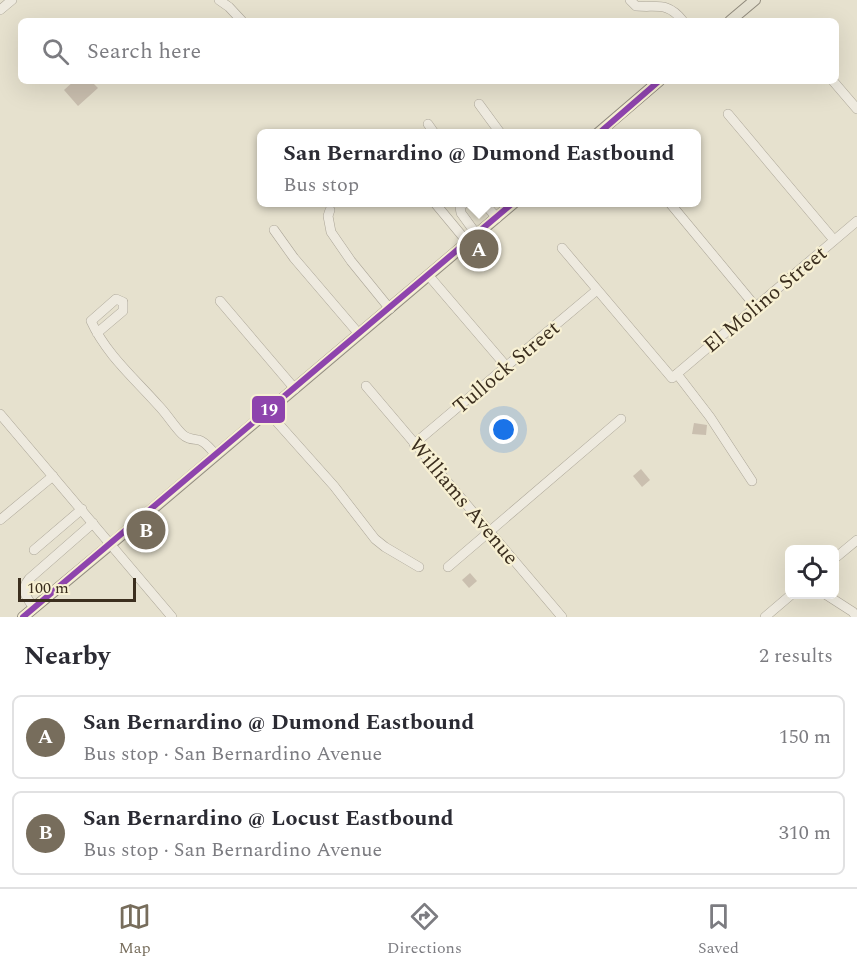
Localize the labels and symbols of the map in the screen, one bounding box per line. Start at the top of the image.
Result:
pin: A [460,226,498,272]
street label: El Molino Street [697,238,835,361]
street label: Tullock Street [446,313,567,422]
line badge: 19 [251,395,286,424]
text: 19 [260,398,278,422]
your location [489,415,518,444]
street label: Williams Avenue [400,431,526,572]
pin: B [126,508,166,552]
scale bar [18,575,136,602]

